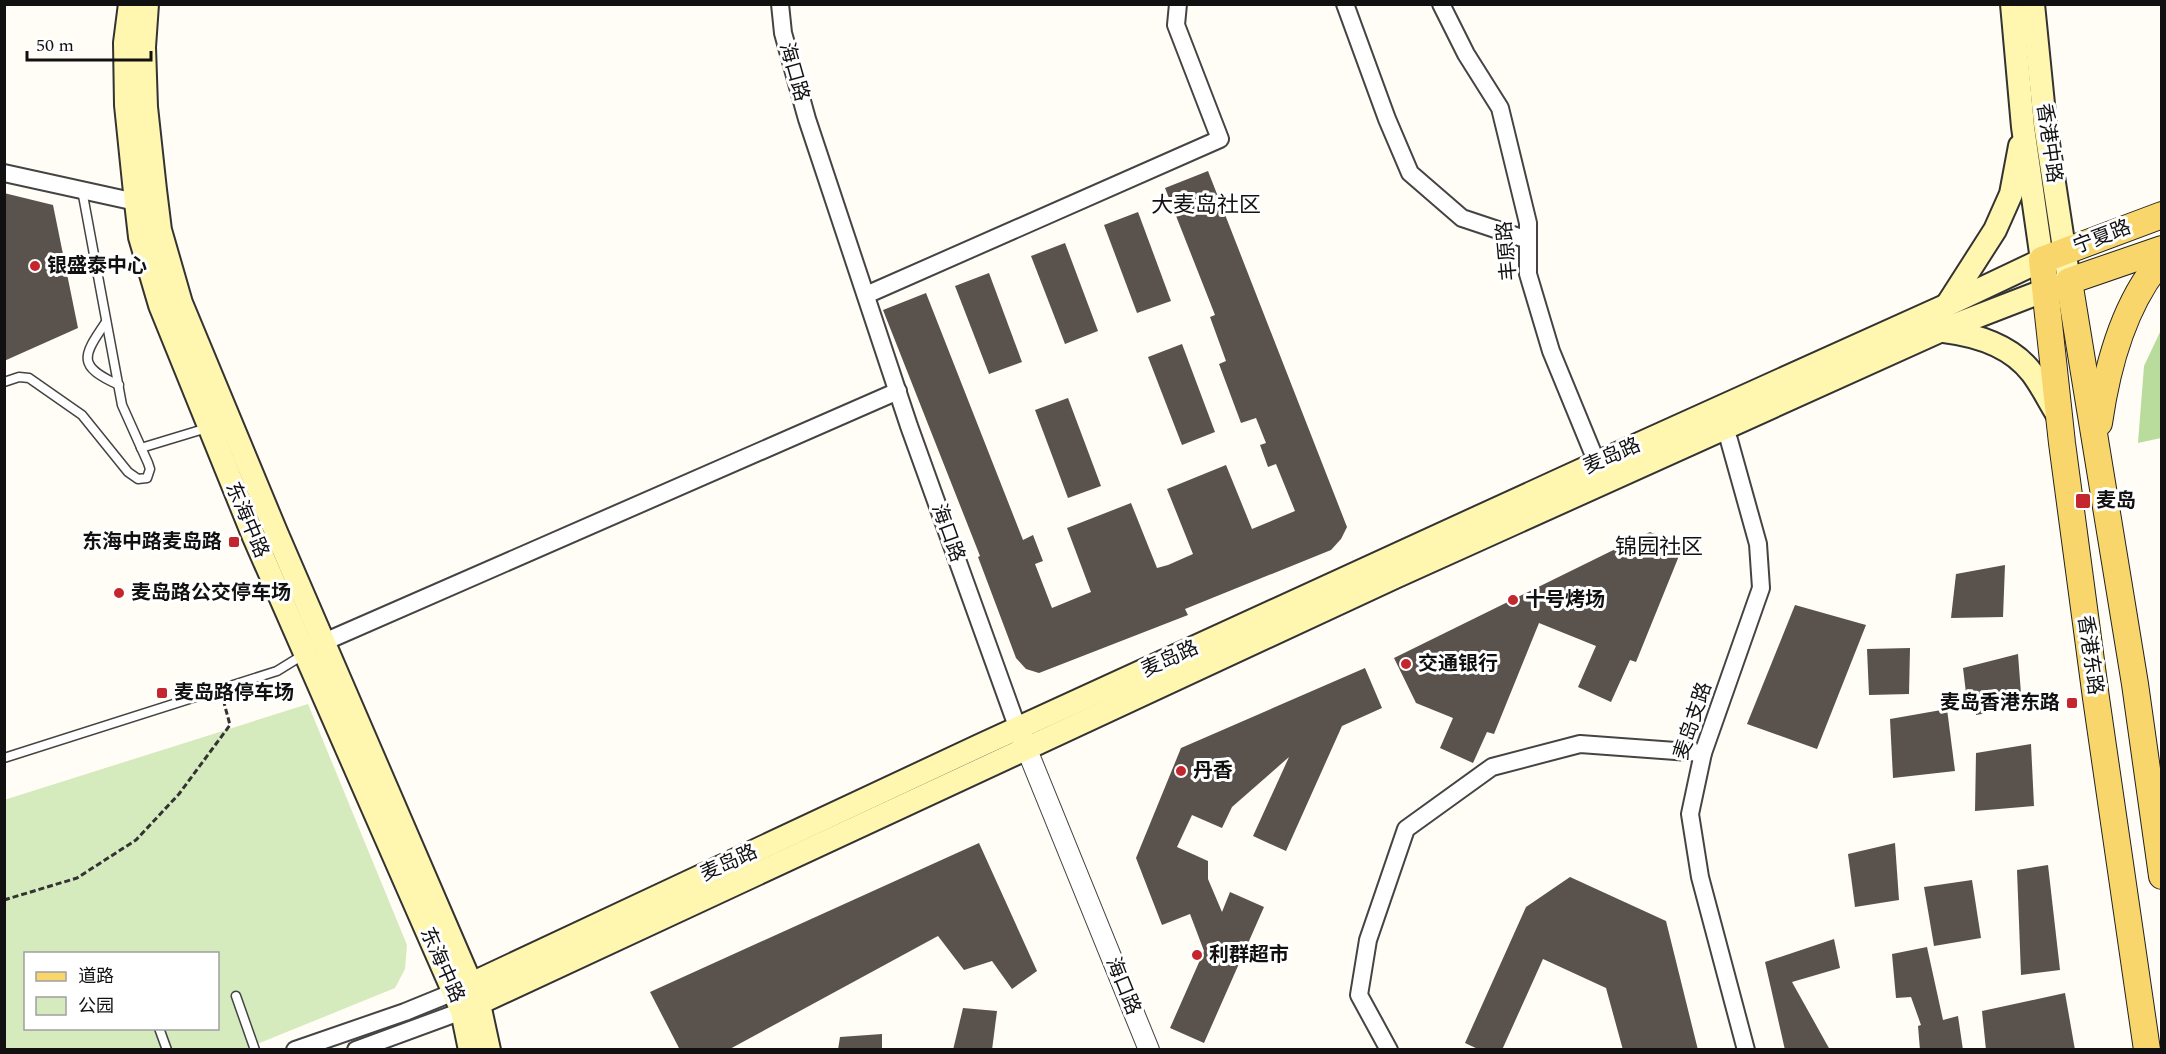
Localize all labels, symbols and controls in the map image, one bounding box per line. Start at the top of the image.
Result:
scale bar [27,24,152,62]
text: 50 m [36,32,74,59]
street label: 海口路 [771,39,817,105]
street label: 香港中路 [2029,101,2069,185]
district label: 大麦岛社区 [1151,189,1261,222]
street label: 宁夏路 [2069,212,2135,262]
street label: 丰原路 [1489,220,1525,282]
place label: 银盛泰中心 [47,251,147,281]
marker: 银盛泰中心 [28,259,42,273]
street label: 麦岛路 [1578,430,1646,482]
street label: 东海中路 [218,477,276,563]
place label: 麦岛 [2096,486,2136,516]
marker: 麦岛 [2074,492,2092,510]
street label: 海口路 [924,500,972,566]
place label: 东海中路麦岛路 [82,527,222,557]
district label: 锦园社区 [1615,531,1703,564]
marker: 东海中路麦岛路 [227,535,241,549]
place label: 麦岛路公交停车场 [131,578,291,608]
place label: 十号烤场 [1525,585,1605,615]
marker: 麦岛路公交停车场 [112,586,126,600]
marker: 十号烤场 [1506,593,1520,607]
street label: 香港东路 [2070,613,2110,697]
street label: 麦岛路 [1136,633,1204,685]
place label: 交通银行 [1418,649,1498,679]
marker: 交通银行 [1399,657,1413,671]
place label: 麦岛路停车场 [174,678,294,708]
street label: 麦岛支路 [1666,678,1720,764]
marker: 麦岛路停车场 [155,686,169,700]
place label: 麦岛香港东路 [1940,688,2060,718]
marker: 麦岛香港东路 [2065,696,2079,710]
place label: 丹香 [1193,756,1233,786]
marker: 丹香 [1174,764,1188,778]
street label: 麦岛路 [695,837,763,889]
street label: 东海中路 [412,922,472,1008]
place label: 利群超市 [1209,940,1289,970]
marker: 利群超市 [1190,948,1204,962]
legend [24,952,219,1030]
street label: 海口路 [1098,953,1148,1019]
text: 道路 [78,963,114,990]
text: 公园 [78,993,114,1020]

